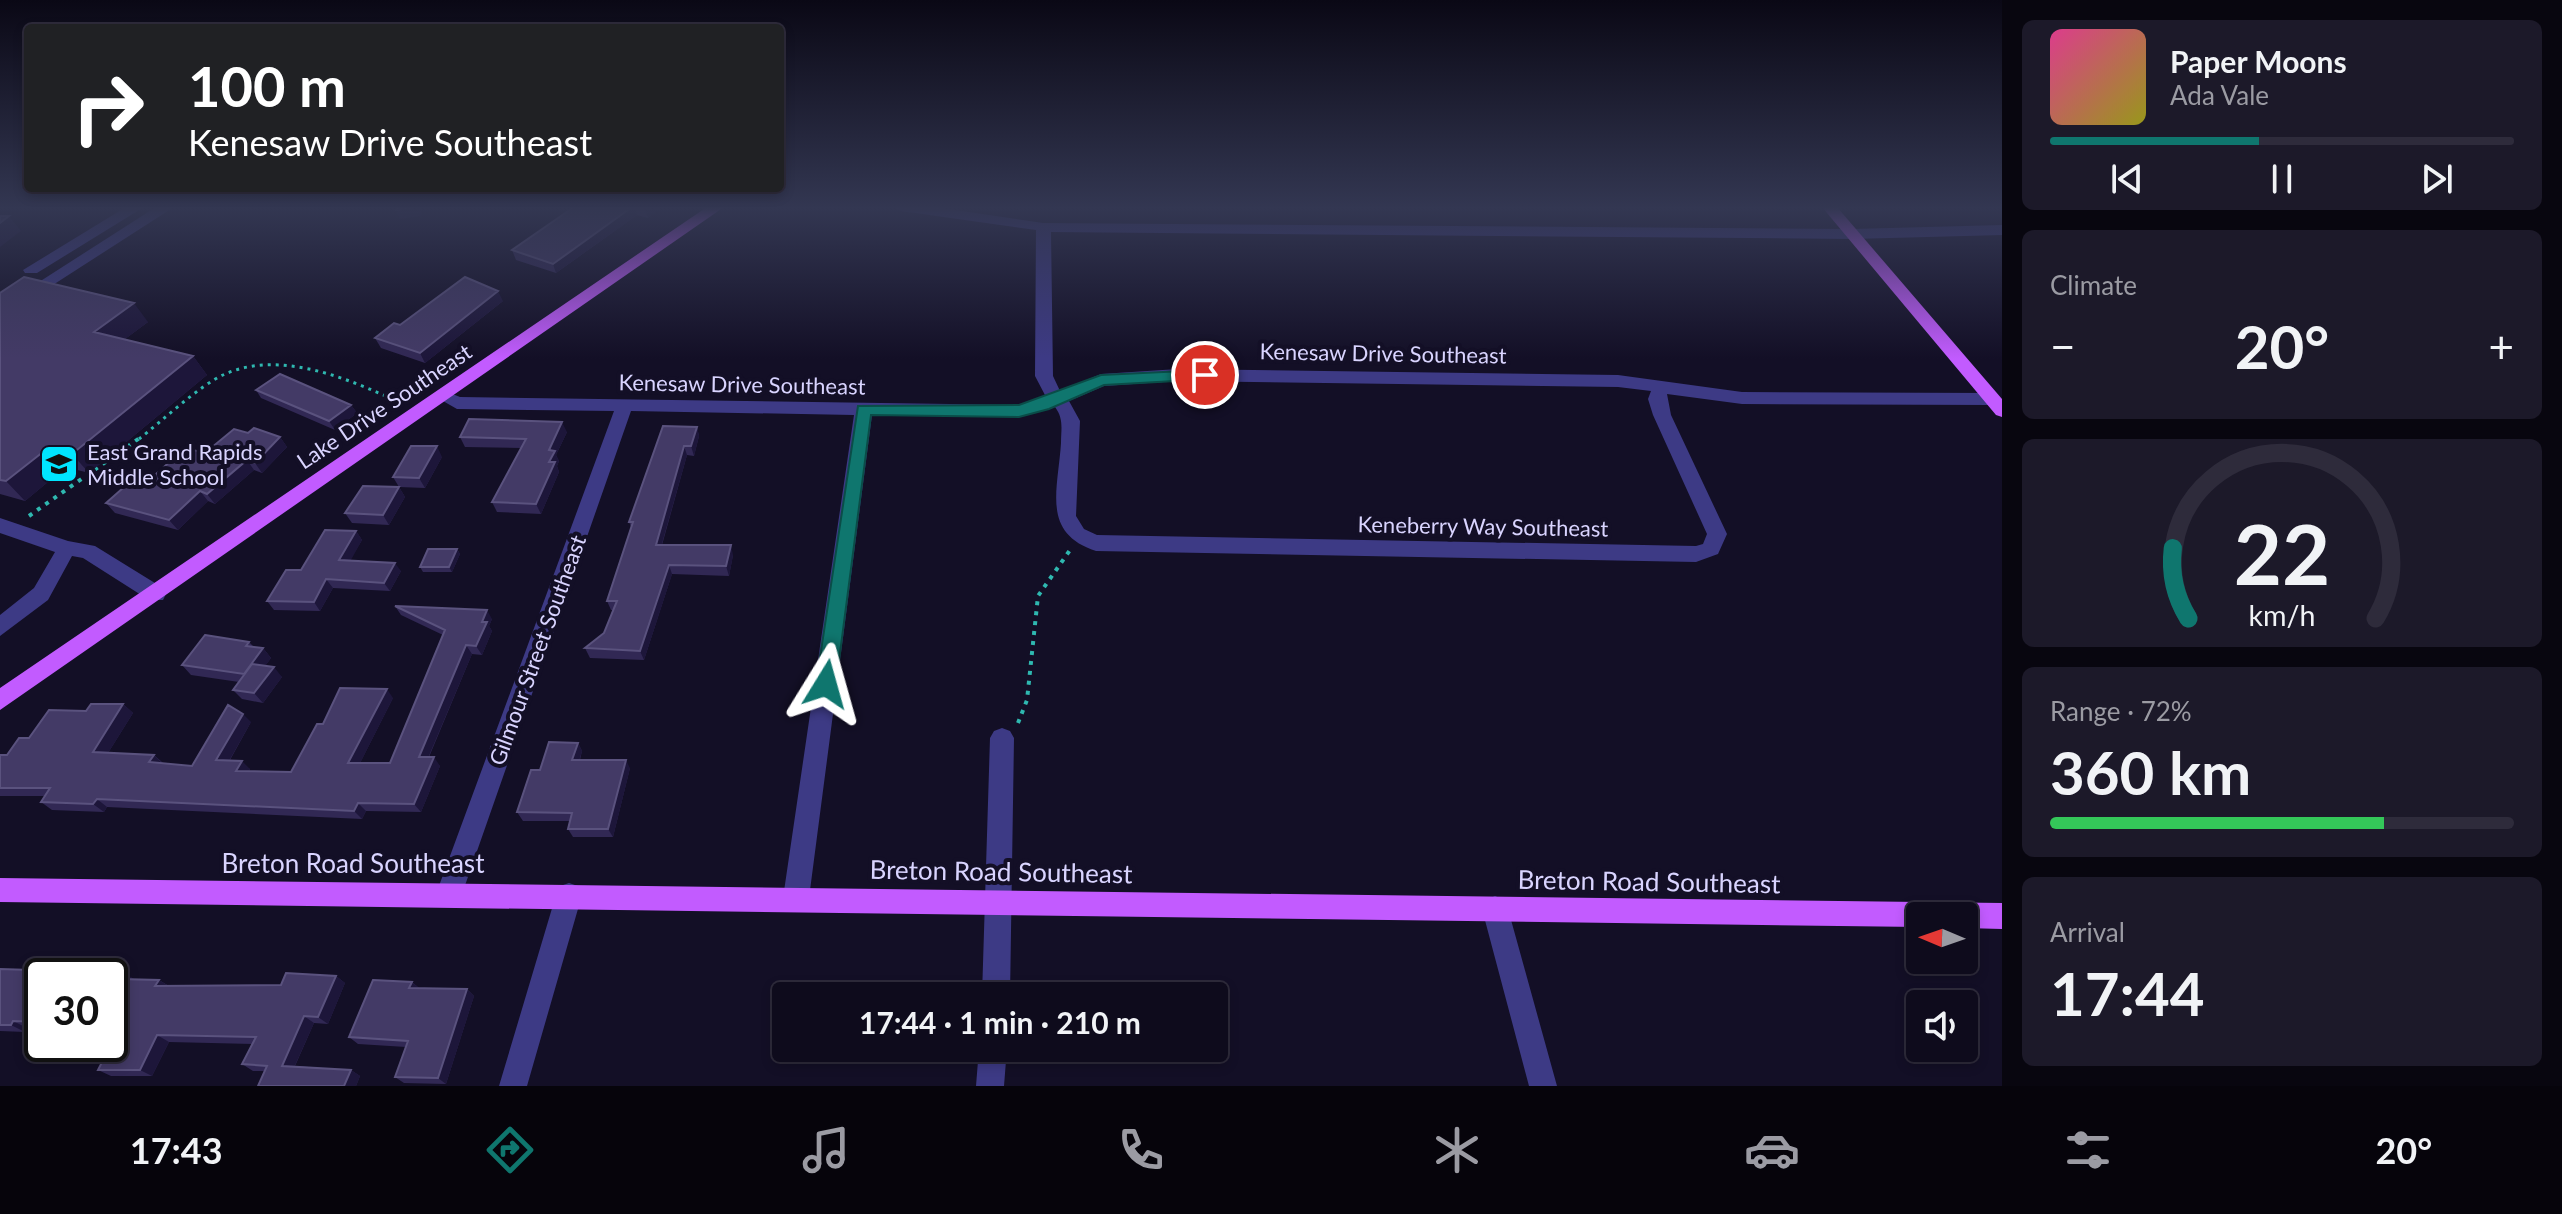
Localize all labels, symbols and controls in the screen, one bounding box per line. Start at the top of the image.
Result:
text: Paper Moons [2170,43,2347,79]
text: 100 m [188,52,346,119]
icon: right [56,56,160,160]
text: Ada Vale [2170,79,2269,111]
text: Kenesaw Drive Southeast [188,120,592,164]
icon: previous [2105,157,2149,201]
icon: pause [2260,157,2304,201]
icon: next [2415,157,2459,201]
text: Climate [2050,269,2137,301]
text: 20° [2235,310,2329,382]
text: − [2050,320,2076,372]
text: + [2488,320,2514,372]
street label: Lake Drive Southeast [292,337,477,474]
street label: Kenesaw Drive Southeast [1259,337,1507,369]
pin [1171,341,1239,409]
icon: arrive [1183,353,1227,397]
street label: Kenesaw Drive Southeast [618,368,866,400]
place label: East Grand Rapids Middle School [87,438,262,490]
school or university icon: East Grand Rapids Middle School [38,443,80,485]
text: 22 [2234,503,2330,603]
street label: Keneberry Way Southeast [1357,510,1609,542]
street label: Gilmour Street Southeast [483,531,591,769]
text: km/h [2249,598,2315,632]
position arrow [784,642,868,726]
text: Range · 72% [2050,695,2192,727]
text: 360 km [2050,736,2251,808]
street label: Breton Road Southeast [222,847,485,879]
street label: Breton Road Southeast [869,853,1133,889]
street label: Breton Road Southeast [1517,863,1781,899]
north arrow [1906,902,1978,974]
map controls [1906,902,1978,1062]
text: Arrival [2050,916,2125,948]
text: 17:44 [2050,957,2205,1029]
speed limit sign: 30 [24,958,128,1062]
button: sound [1906,990,1978,1062]
text: 17:44 · 1 min · 210 m [859,1004,1141,1040]
icon: directions [482,1122,538,1178]
icon: music [798,1122,854,1178]
icon: phone [1113,1122,1169,1178]
icon: climate [1429,1122,1485,1178]
icon: car [1744,1122,1800,1178]
icon: filters [2060,1122,2116,1178]
text: 17:43 [130,1128,223,1172]
text: 20° [2375,1128,2432,1172]

